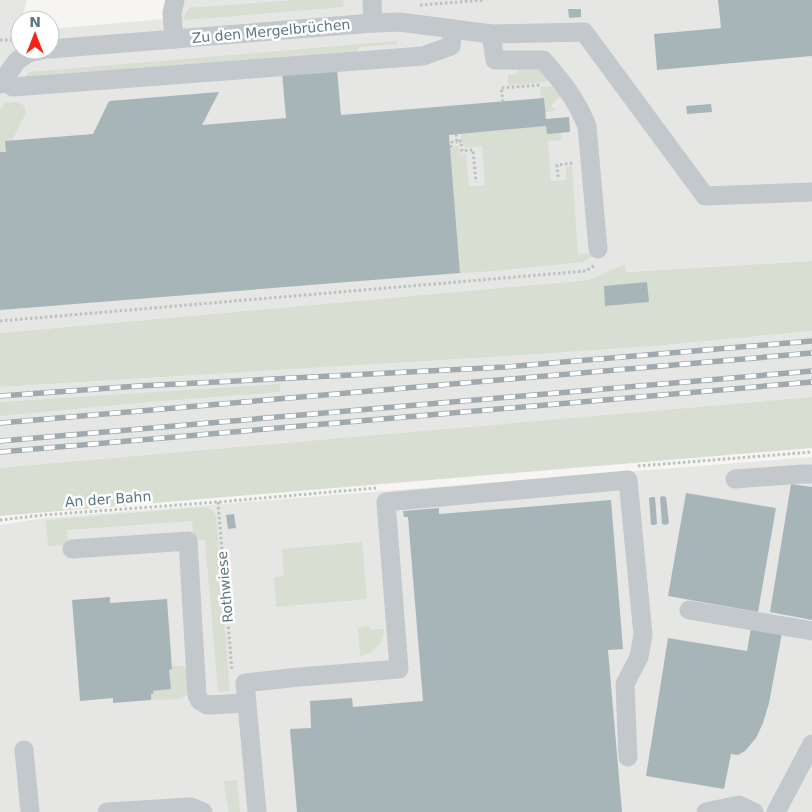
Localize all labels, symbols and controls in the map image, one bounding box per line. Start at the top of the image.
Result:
north arrow [10,10,60,60]
text: N [29,14,41,30]
street label: Zu den Mergelbrüchen [191,16,351,46]
street label: An der Bahn [64,488,152,510]
street label: Rothwiese [214,550,236,624]

